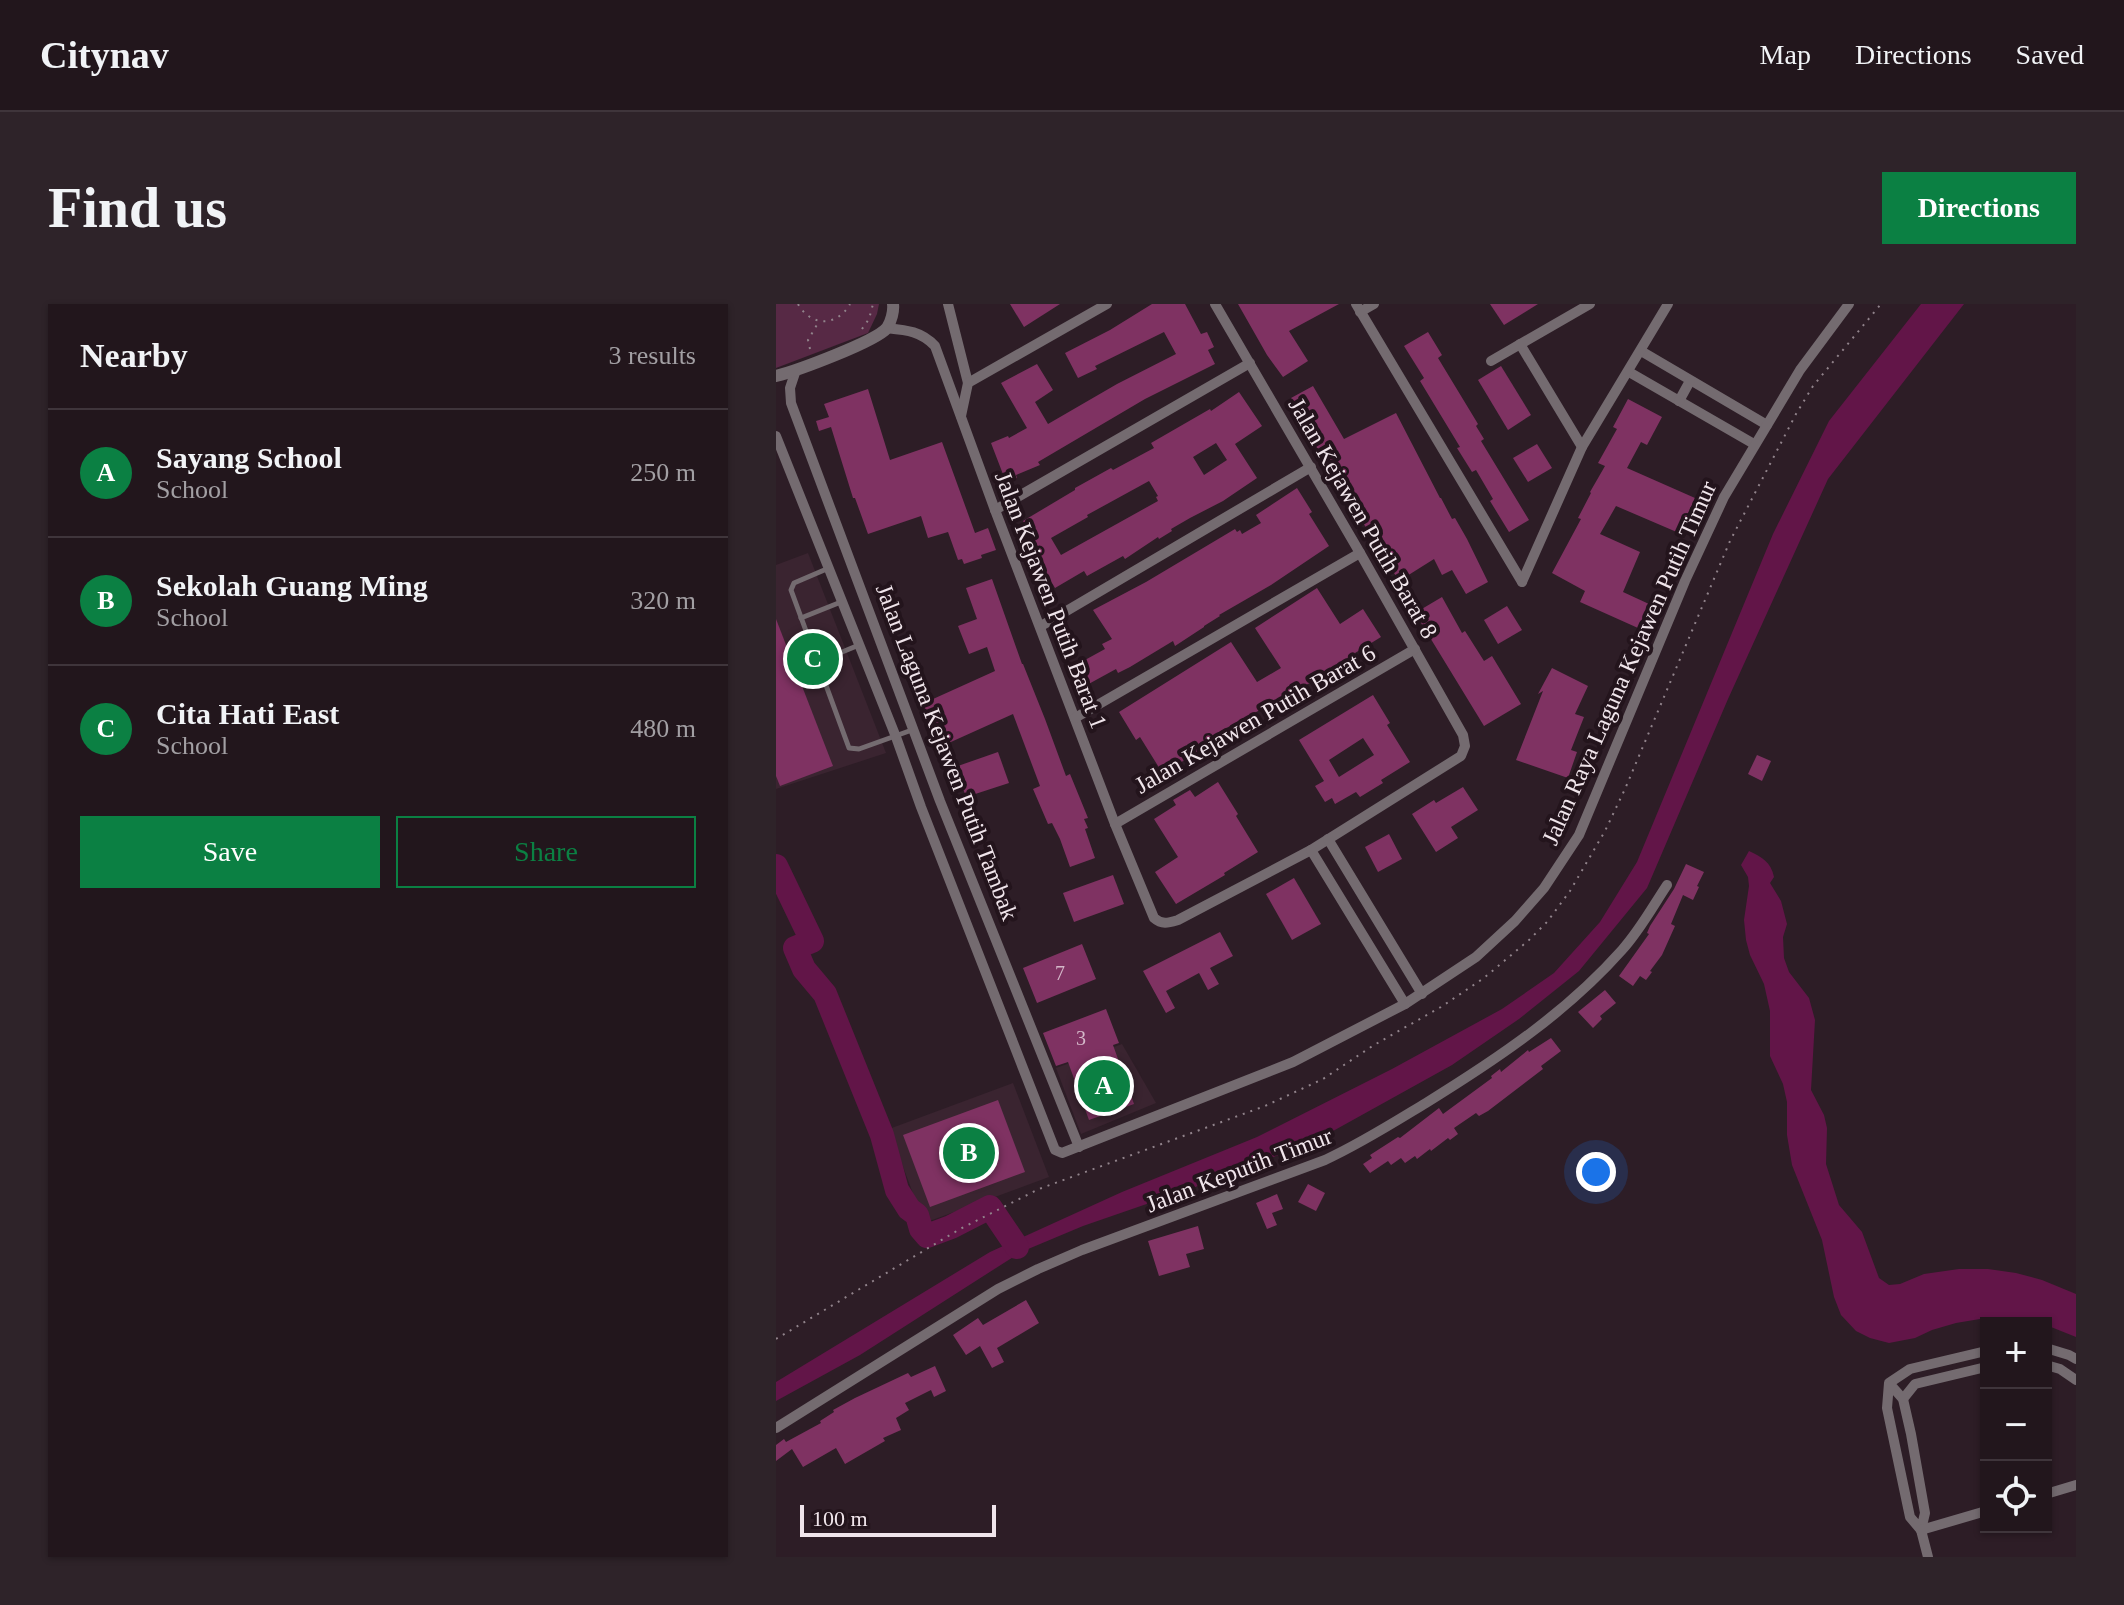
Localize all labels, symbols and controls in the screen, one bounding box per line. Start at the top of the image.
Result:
text: Citynav [40,34,169,76]
text: Map [1760,39,1811,70]
text: Directions [1855,39,1972,70]
text: Saved [2016,39,2084,70]
button: Directions [1882,172,2076,244]
text: Find us [48,177,227,239]
text: Nearby [80,337,188,374]
text: 3 results [609,341,696,370]
street label: Jalan Kejawen Putih Barat 8 [1283,393,1443,643]
text: Sayang School [156,441,342,474]
text: A [97,458,115,487]
text: 250 m [630,458,696,487]
street label: Jalan Kejawen Putih Barat 1 [990,468,1112,732]
text: School [156,475,228,504]
street label: Jalan Raya Laguna Kejawen Putih Timur [1537,477,1721,849]
text: Sekolah Guang Ming [156,569,428,602]
street label: Jalan Laguna Kejawen Putih Tambak [871,580,1023,924]
text: B [97,586,115,615]
text: 320 m [630,586,696,615]
text: School [156,603,228,632]
pin: C [787,629,839,689]
street label: Jalan Kejawen Putih Barat 6 [1130,639,1380,799]
text: Cita Hati East [156,697,339,730]
text: C [97,714,115,743]
text: 480 m [630,714,696,743]
text: School [156,731,228,760]
button: Save [80,816,380,888]
button: Share [396,816,696,888]
house number: 7 [1055,962,1065,984]
house number: 3 [1076,1027,1086,1049]
pin: A [1078,1056,1130,1116]
street label: Jalan Keputih Timur [1142,1122,1336,1217]
pin: B [943,1123,995,1183]
your location [1576,1152,1616,1192]
map controls [1980,1317,2052,1533]
button: + [1980,1317,2052,1389]
button: − [1980,1389,2052,1461]
button: locate [1980,1461,2052,1533]
scale bar [800,1501,996,1537]
text: 100 m [812,1506,868,1531]

